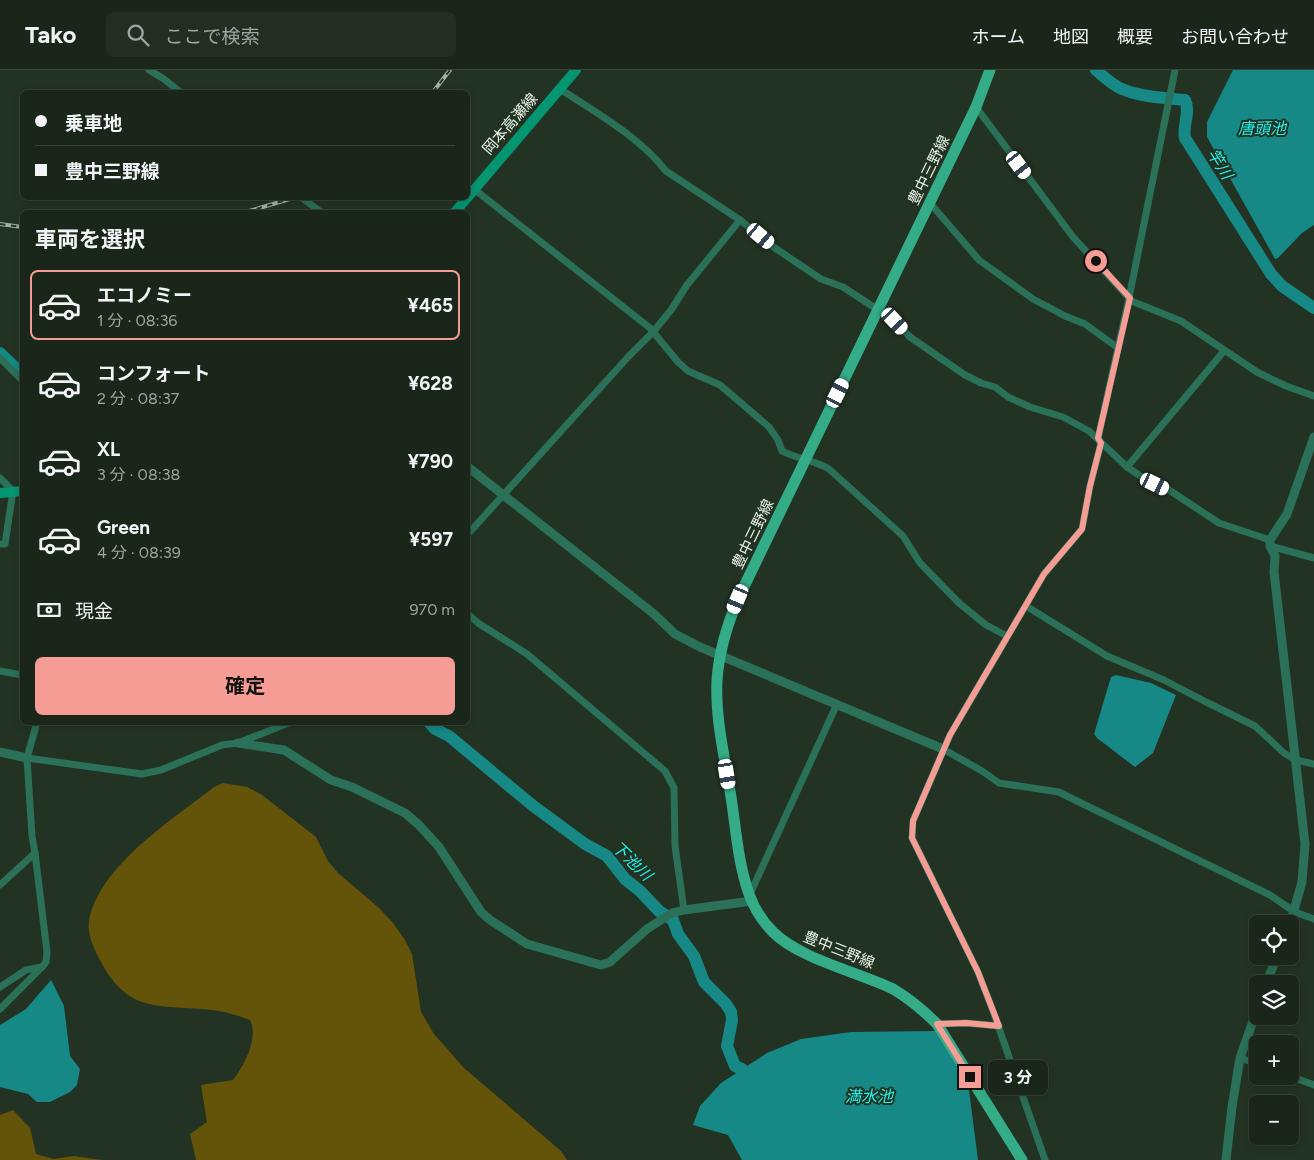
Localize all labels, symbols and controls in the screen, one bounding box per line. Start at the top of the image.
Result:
search box [106,12,456,57]
text: Tako [25,20,76,49]
icon: search [124,21,152,49]
text: ここで検索 [164,25,259,48]
text: ホーム [972,26,1025,48]
text: 地図 [1053,26,1089,48]
text: 概要 [1117,26,1153,48]
text: お問い合わせ [1181,26,1289,48]
street label: 岡本高瀬線 [479,90,541,158]
text: 乗車地 [65,112,122,135]
water label: 唐頭池 [1238,119,1288,138]
street label: 豊中三野線 [904,132,954,208]
water label: 竿川 [1203,145,1238,184]
car [1003,149,1034,181]
text: 豊中三野線 [65,160,160,183]
car [744,221,777,251]
text: 車両を選択 [35,226,145,253]
route start [1085,250,1107,272]
icon: car [37,283,82,328]
text: エコノミー [97,284,192,307]
text: ¥465 [408,294,453,317]
car [879,305,910,337]
text: 1 分 · 08:36 [97,311,177,330]
icon: car [37,361,82,406]
text: コンフォート [97,362,210,385]
text: ¥628 [408,372,453,395]
car [824,376,851,410]
text: 2 分 · 08:37 [97,389,179,408]
text: XL [97,438,120,461]
icon: car [37,439,82,484]
text: ¥790 [408,450,453,473]
text: 3 分 · 08:38 [97,465,180,484]
car [1138,471,1171,497]
street label: 豊中三野線 [728,496,778,572]
text: Green [97,516,150,539]
icon: car [37,517,82,562]
text: ¥597 [409,528,453,551]
text: 4 分 · 08:39 [97,543,181,562]
car [725,582,750,616]
icon: cash [35,596,63,624]
text: 現金 [75,600,113,623]
text: 970 m [410,600,455,619]
button: 確定 [35,657,455,715]
car [717,758,736,790]
water label: 下池川 [608,837,657,886]
map controls [1249,915,1299,1145]
button: locate [1249,915,1299,965]
street label: 豊中三野線 [801,928,877,972]
button: layers [1249,975,1299,1025]
button: + [1249,1035,1299,1085]
callout: 3 分 [988,1060,1048,1094]
route end [959,1066,981,1088]
text: 3 分 [1004,1068,1032,1087]
water label: 満水池 [845,1087,895,1106]
button: − [1249,1095,1299,1145]

